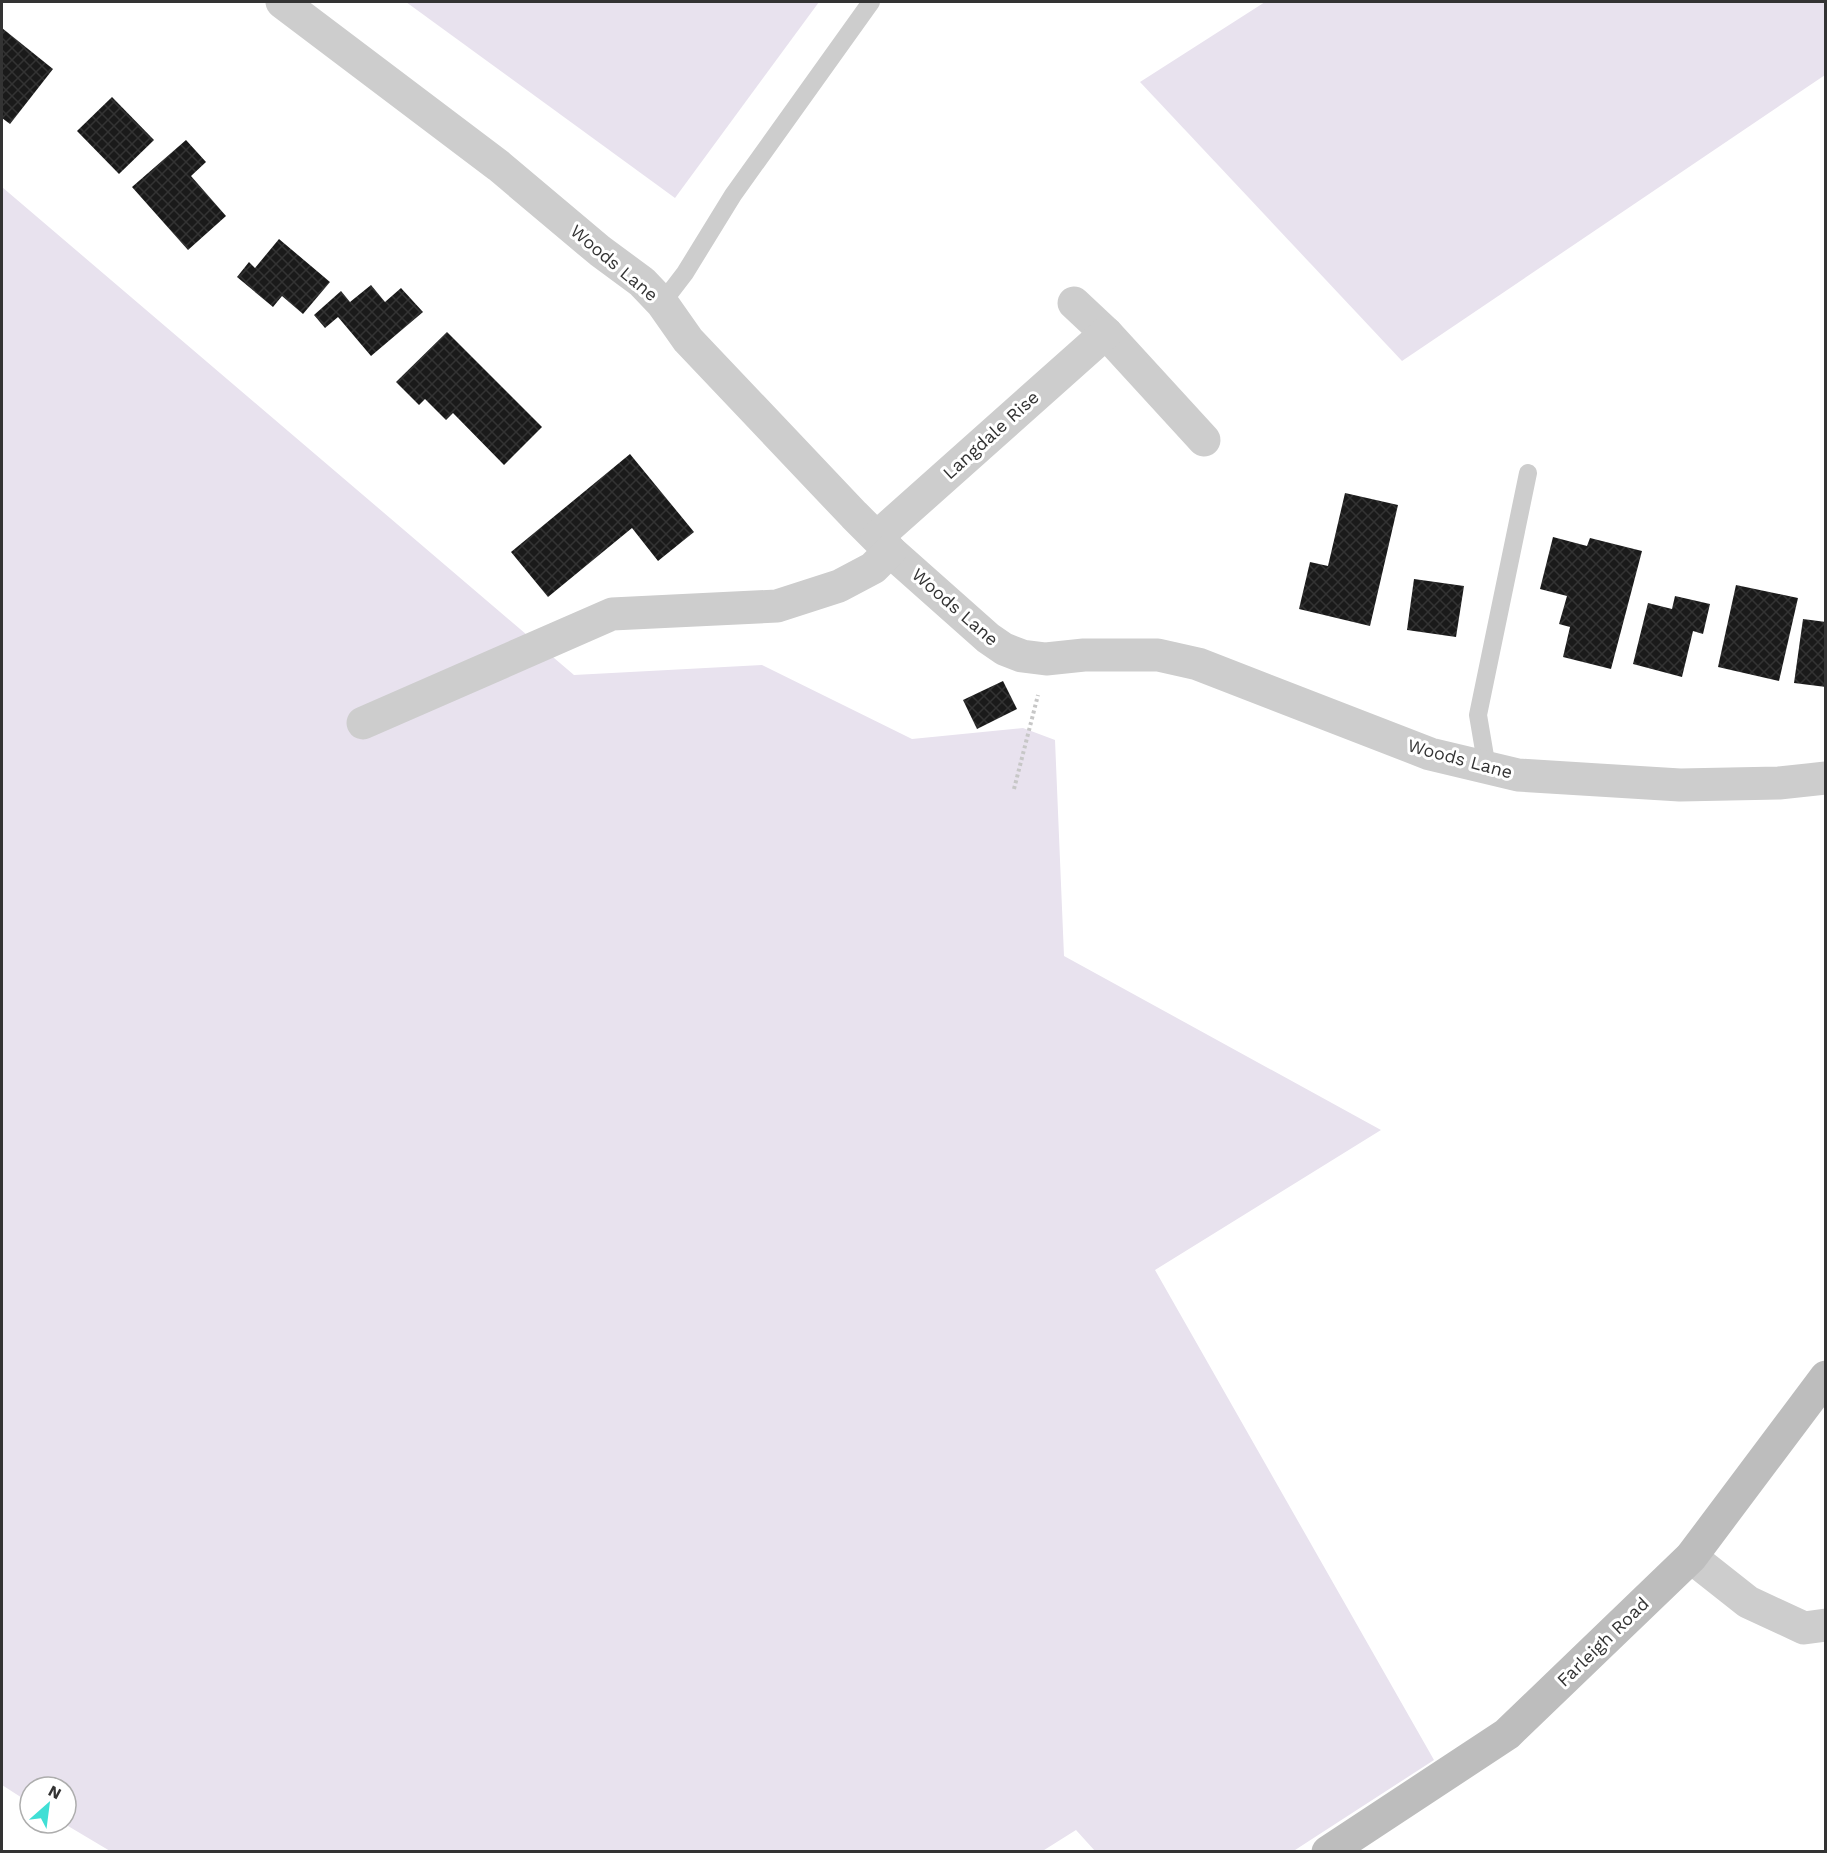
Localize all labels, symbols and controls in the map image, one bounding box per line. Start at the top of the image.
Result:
street label: Woods Lane [566,220,662,305]
street label: Langdale Rise [938,386,1043,483]
street label: Woods Lane [908,563,1003,650]
street label: Woods Lane [1405,734,1515,783]
street label: Farleigh Road [1553,1593,1653,1691]
north arrow [18,1775,78,1835]
text: N [45,1781,65,1803]

